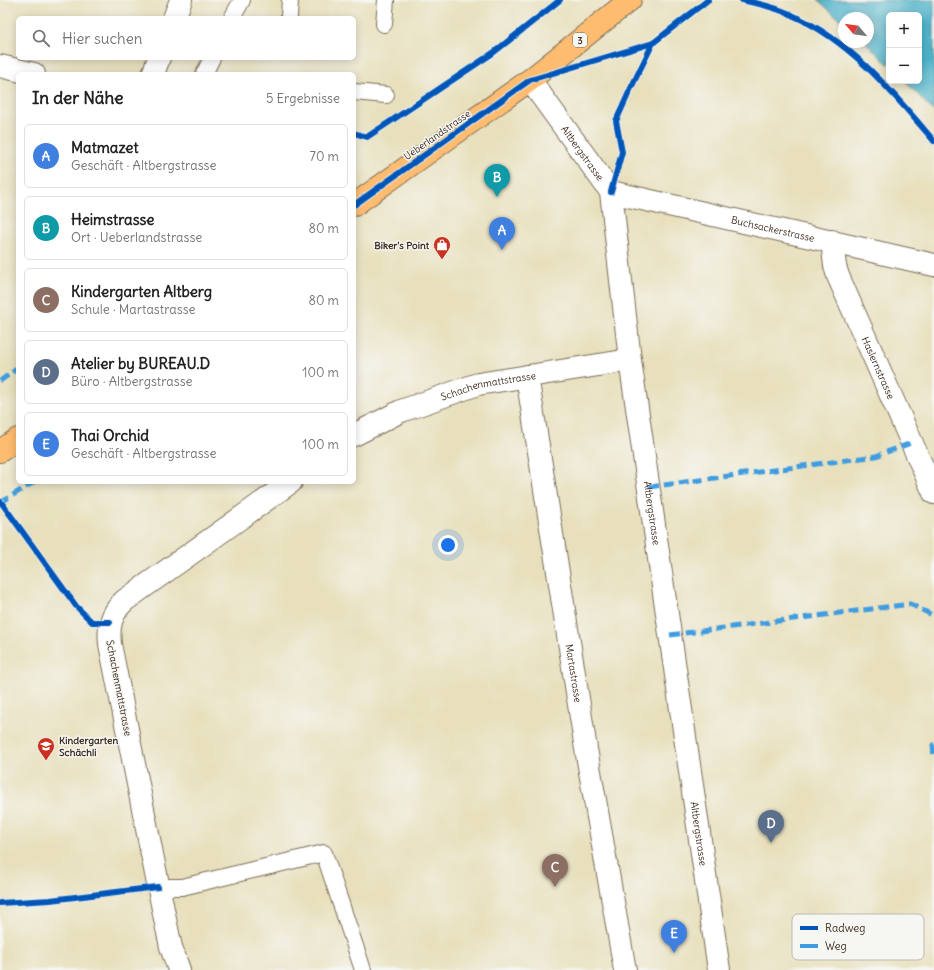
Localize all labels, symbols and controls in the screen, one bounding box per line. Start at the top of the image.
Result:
north arrow [838,12,874,48]
map controls [886,12,922,84]
button: + [886,12,922,48]
search box [16,16,356,60]
icon: search [30,27,52,49]
text: Hier suchen [62,29,142,48]
road number: 3 [573,33,587,47]
button: − [886,48,922,84]
text: In der Nähe [32,87,124,109]
text: 5 Ergebnisse [266,90,340,107]
street label: Ueberlandstrasse [401,107,473,163]
street label: Altbergstrasse [559,123,607,183]
text: Matmazet [71,138,138,157]
text: A [42,148,50,165]
text: 70 m [310,148,339,165]
text: Geschäft · Altbergstrasse [71,157,217,174]
pin: B [484,164,510,197]
text: Heimstrasse [71,210,154,229]
street label: Buchsackerstrasse [730,213,816,244]
pin: A [489,217,515,250]
text: B [42,220,50,237]
text: 80 m [308,220,339,237]
text: Ort · Ueberlandstrasse [71,229,202,246]
shop icon: Biker's Point [432,235,452,260]
place label: Biker's Point [374,239,430,252]
text: Kindergarten Altberg [71,282,212,301]
text: C [42,292,50,309]
text: 80 m [308,292,339,309]
text: Schule · Martastrasse [71,301,196,318]
street label: Haslernstrasse [859,334,898,401]
text: Atelier by BUREAU.D [71,354,210,373]
text: D [41,364,51,381]
text: 100 m [302,364,339,381]
street label: Schachenmattstrasse [439,368,537,403]
text: Büro · Altbergstrasse [71,373,193,390]
text: Thai Orchid [71,426,149,445]
text: E [42,436,50,453]
text: 100 m [302,436,339,453]
text: Geschäft · Altbergstrasse [71,445,217,462]
street label: Altbergstrasse [641,480,663,546]
your location [438,535,458,555]
street label: Schachenmattstrasse [103,639,135,737]
street label: Martastrasse [563,643,585,704]
place label: Kindergarten Schächli [59,734,118,759]
school or university icon: Kindergarten Schächli [36,736,56,761]
street label: Altbergstrasse [688,801,710,867]
pin: D [758,810,784,843]
pin: C [542,854,568,887]
legend [792,914,924,960]
pin: E [661,920,687,953]
text: Radweg [825,921,865,935]
text: Weg [825,939,847,953]

